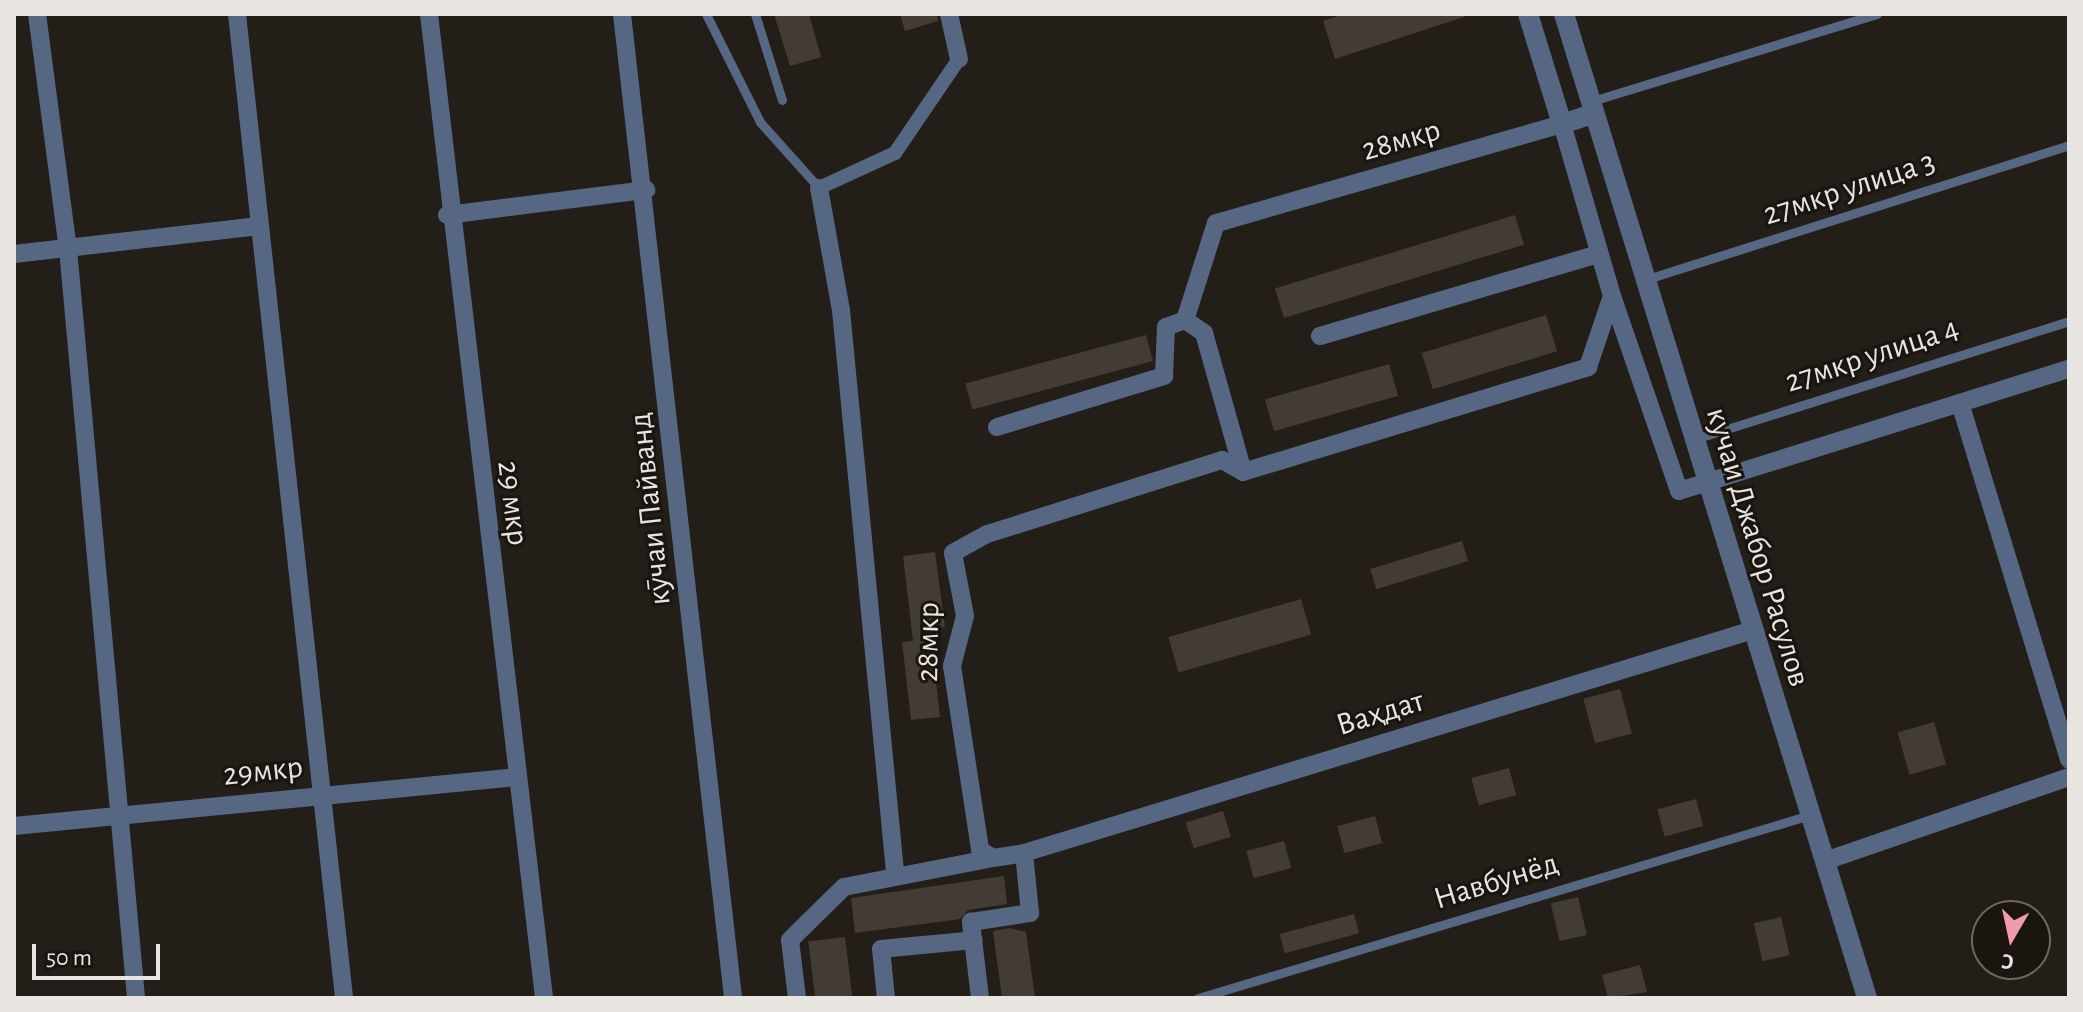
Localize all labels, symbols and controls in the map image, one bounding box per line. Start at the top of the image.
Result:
street label: 28мкр [1357,111,1445,169]
street label: 27мкр улица 3 [1758,142,1940,234]
street label: 27мкр улица 4 [1780,309,1964,401]
street label: кучаи Джабор Расулов [1697,403,1819,691]
street label: кӯчаи Пайванд [621,411,679,607]
street label: 29 мкр [489,458,537,548]
street label: 28мкр [908,602,948,682]
street label: Ваҳдат [1332,682,1428,744]
street label: 29мкр [221,748,305,794]
street label: Навбунёд [1429,844,1563,918]
north arrow [1971,900,2051,980]
scale bar [36,928,164,978]
text: 50 m [46,946,92,970]
text: С [2000,950,2015,974]

